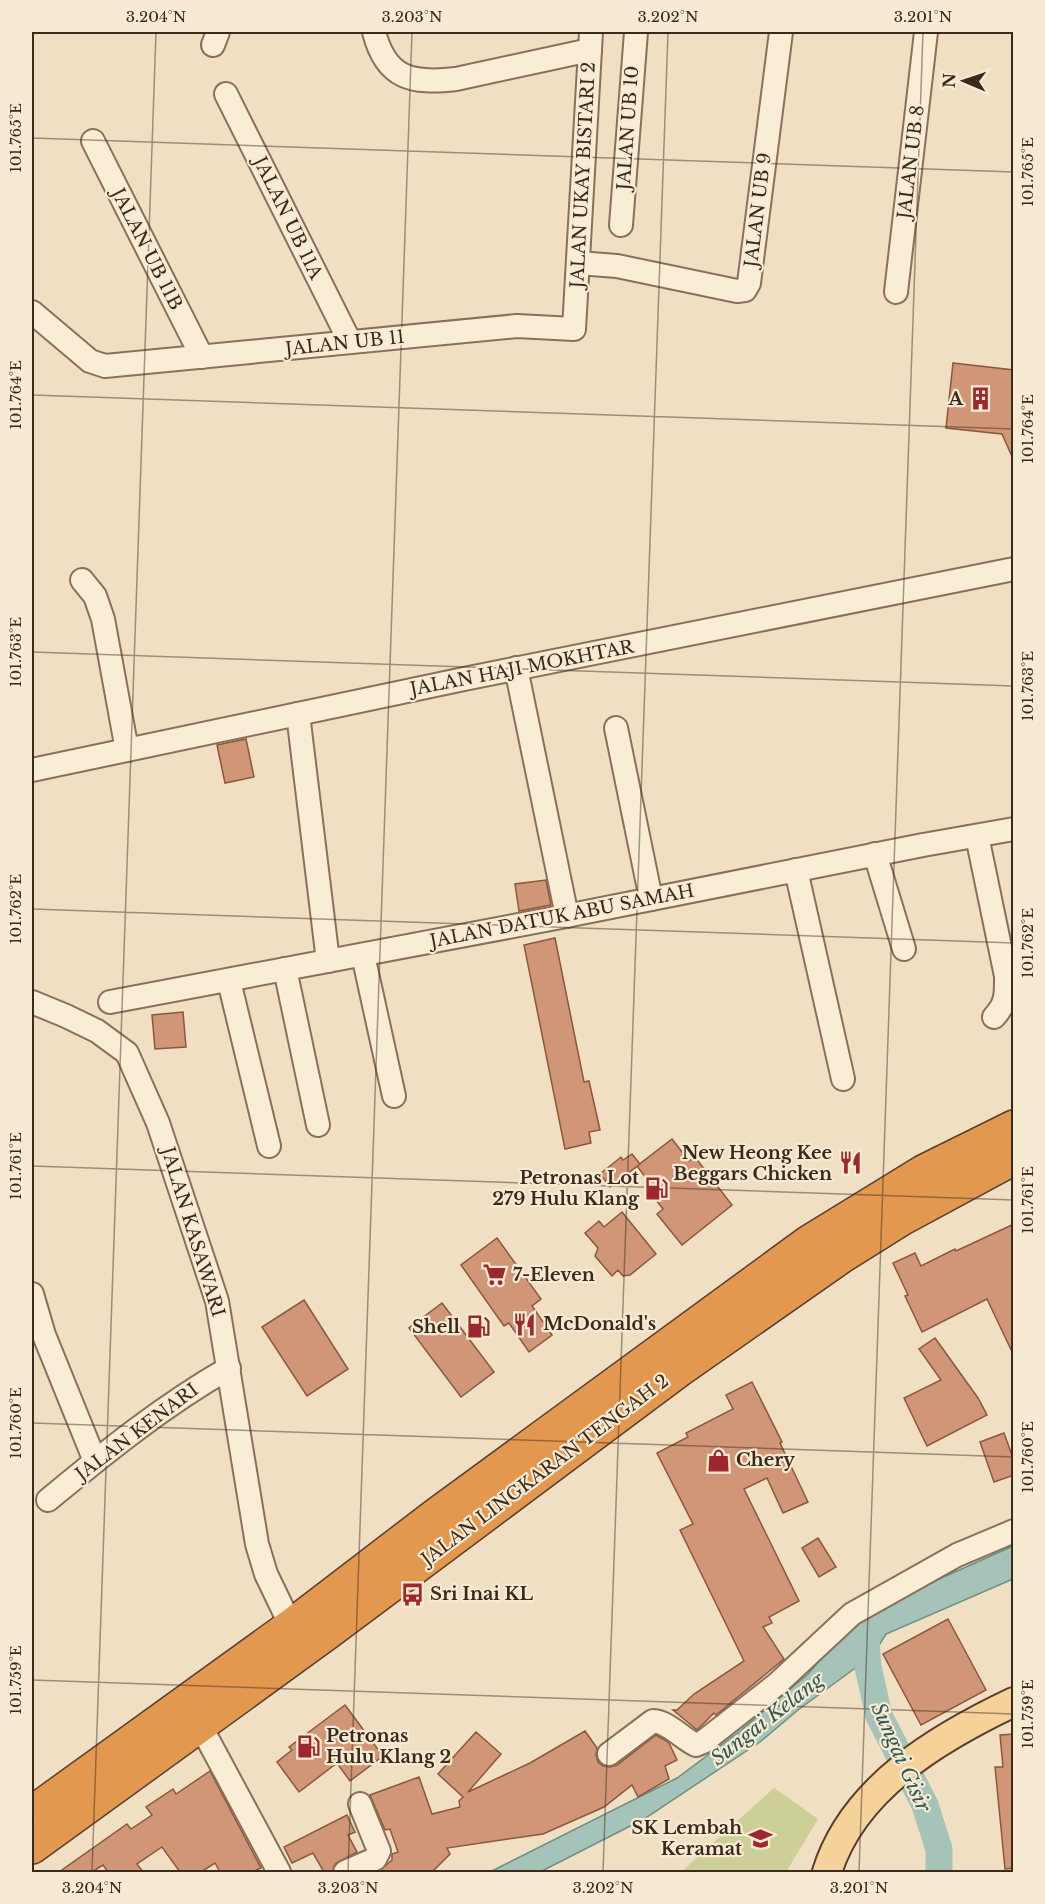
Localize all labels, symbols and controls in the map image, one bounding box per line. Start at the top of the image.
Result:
text: 3.204°N [126,7,186,26]
text: 3.203°N [381,7,443,26]
text: 3.202°N [637,7,699,26]
text: 3.201°N [894,7,952,26]
north arrow [934,51,994,111]
street label: JALAN UKAY BISTARI 2 [566,61,600,291]
street label: JALAN UB 10 [613,65,643,193]
text: N [939,73,959,88]
text: 101.765°E [6,103,25,173]
street label: JALAN UB 8 [893,104,929,222]
text: 101.765°E [1018,137,1037,207]
street label: JALAN UB 11A [248,151,328,284]
street label: JALAN UB 9 [740,151,776,271]
street label: JALAN UB 11B [106,183,187,313]
street label: JALAN UB 11 [282,326,406,360]
text: 101.764°E [6,360,25,430]
building icon: A [968,386,994,412]
place label: A [947,388,964,410]
text: 101.764°E [1018,394,1037,464]
text: 101.763°E [6,617,25,687]
street label: JALAN HAJI MOKHTAR [406,635,636,701]
text: 101.763°E [1018,651,1037,721]
text: 101.762°E [6,874,25,944]
street label: JALAN DATUK ABU SAMAH [426,880,696,953]
text: 101.762°E [1018,908,1037,978]
text: 101.761°E [6,1132,25,1200]
street label: JALAN KASAWARI [156,1142,229,1320]
place label: New Heong Kee Beggars Chicken [673,1142,832,1185]
restaurant icon: New Heong Kee Beggars Chicken [837,1150,863,1176]
text: 101.761°E [1018,1166,1037,1234]
place label: Petronas Lot 279 Hulu Klang [492,1167,640,1210]
fuel station icon: Petronas Lot 279 Hulu Klang [644,1175,670,1201]
supermarket icon: 7-Eleven [482,1262,508,1288]
place label: 7-Eleven [513,1264,595,1286]
restaurant icon: McDonald's [512,1311,538,1337]
place label: McDonald's [543,1313,656,1335]
fuel station icon: Shell [465,1314,491,1340]
place label: Shell [412,1316,461,1338]
street label: JALAN LINGKARAN TENGAH 2 [415,1370,673,1571]
street label: JALAN KENARI [70,1379,203,1486]
text: 101.760°E [6,1387,25,1459]
text: 101.760°E [1018,1421,1037,1493]
shop icon: Chery [705,1447,731,1473]
place label: Chery [736,1449,795,1471]
bus stop icon: Sri Inai KL [399,1581,425,1607]
place label: Sri Inai KL [430,1583,533,1605]
text: 101.759°E [6,1645,25,1715]
water label: Sungai Kelang [706,1667,829,1770]
text: 101.759°E [1018,1679,1037,1749]
water label: Sungai Gisir [866,1699,936,1816]
place label: Petronas Hulu Klang 2 [326,1725,451,1768]
fuel station icon: Petronas Hulu Klang 2 [295,1733,321,1759]
place label: SK Lembah Keramat [632,1817,742,1860]
school or university icon: SK Lembah Keramat [747,1825,773,1851]
text: 3.204°N [62,1878,122,1897]
text: 3.203°N [317,1878,379,1897]
text: 3.202°N [572,1878,634,1897]
text: 3.201°N [830,1878,888,1897]

